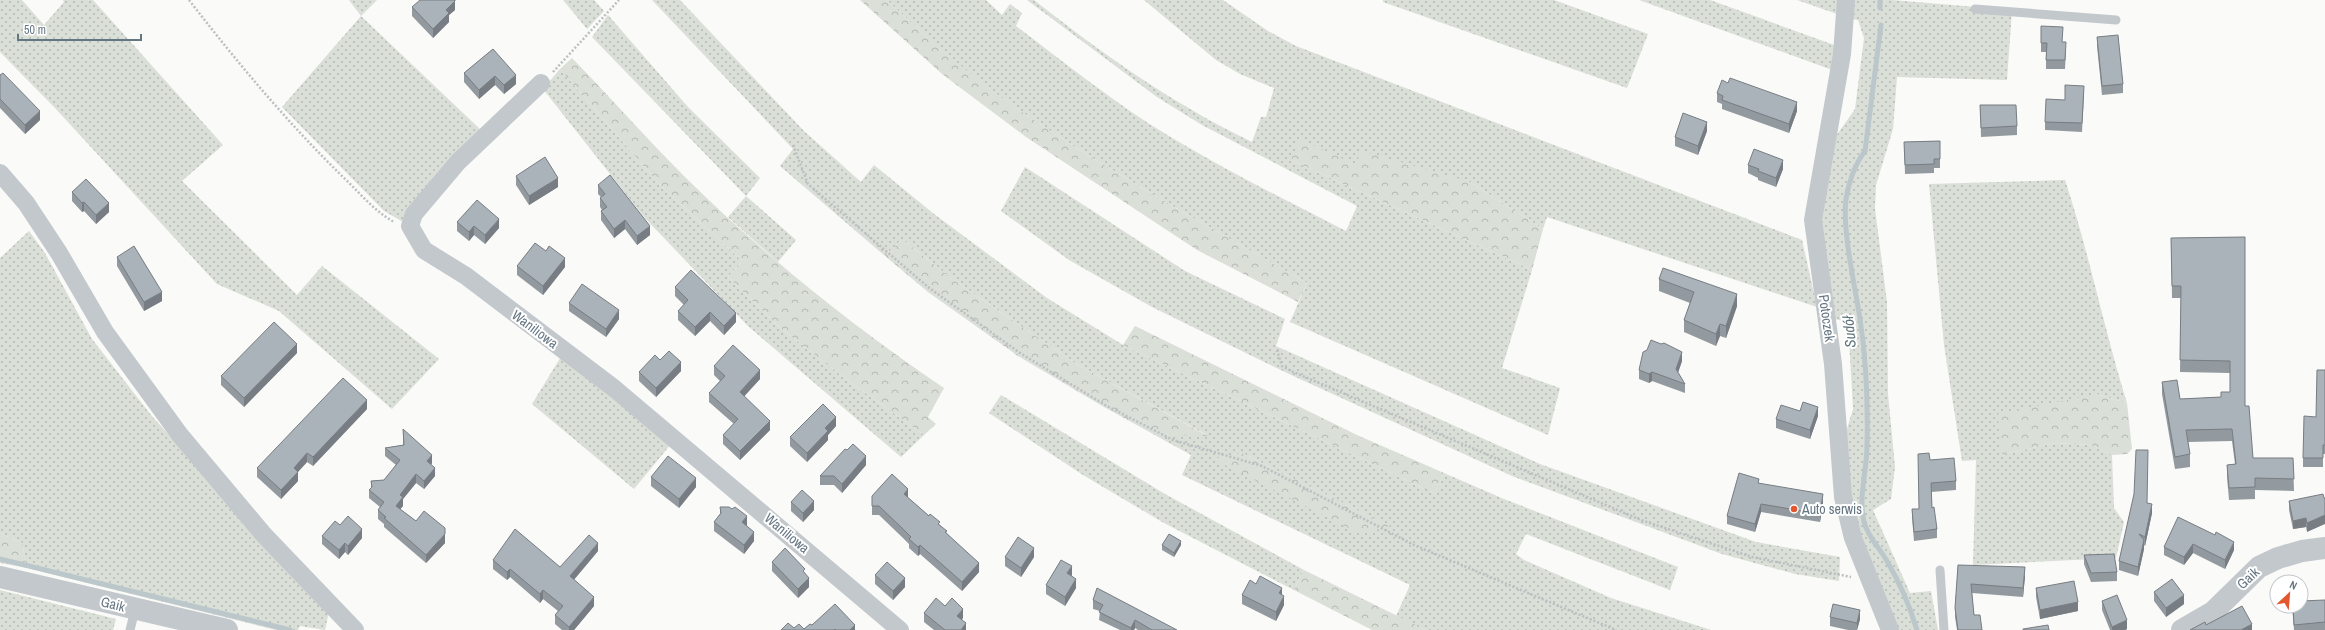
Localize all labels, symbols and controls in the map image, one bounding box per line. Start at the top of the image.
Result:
scale bar [18,16,141,42]
text: 50 m [24,22,46,38]
street label: Potoczek [1815,293,1839,343]
street label: Waniliowa [508,306,562,353]
water label: Sudół [1837,314,1861,349]
place label: Auto serwis [1801,500,1862,518]
marker: Auto serwis [1789,504,1799,514]
street label: Waniliowa [761,509,814,557]
street label: Gaik [2233,563,2263,593]
north arrow [2269,574,2309,614]
text: N [2287,577,2299,593]
street label: Gaik [99,592,127,616]

